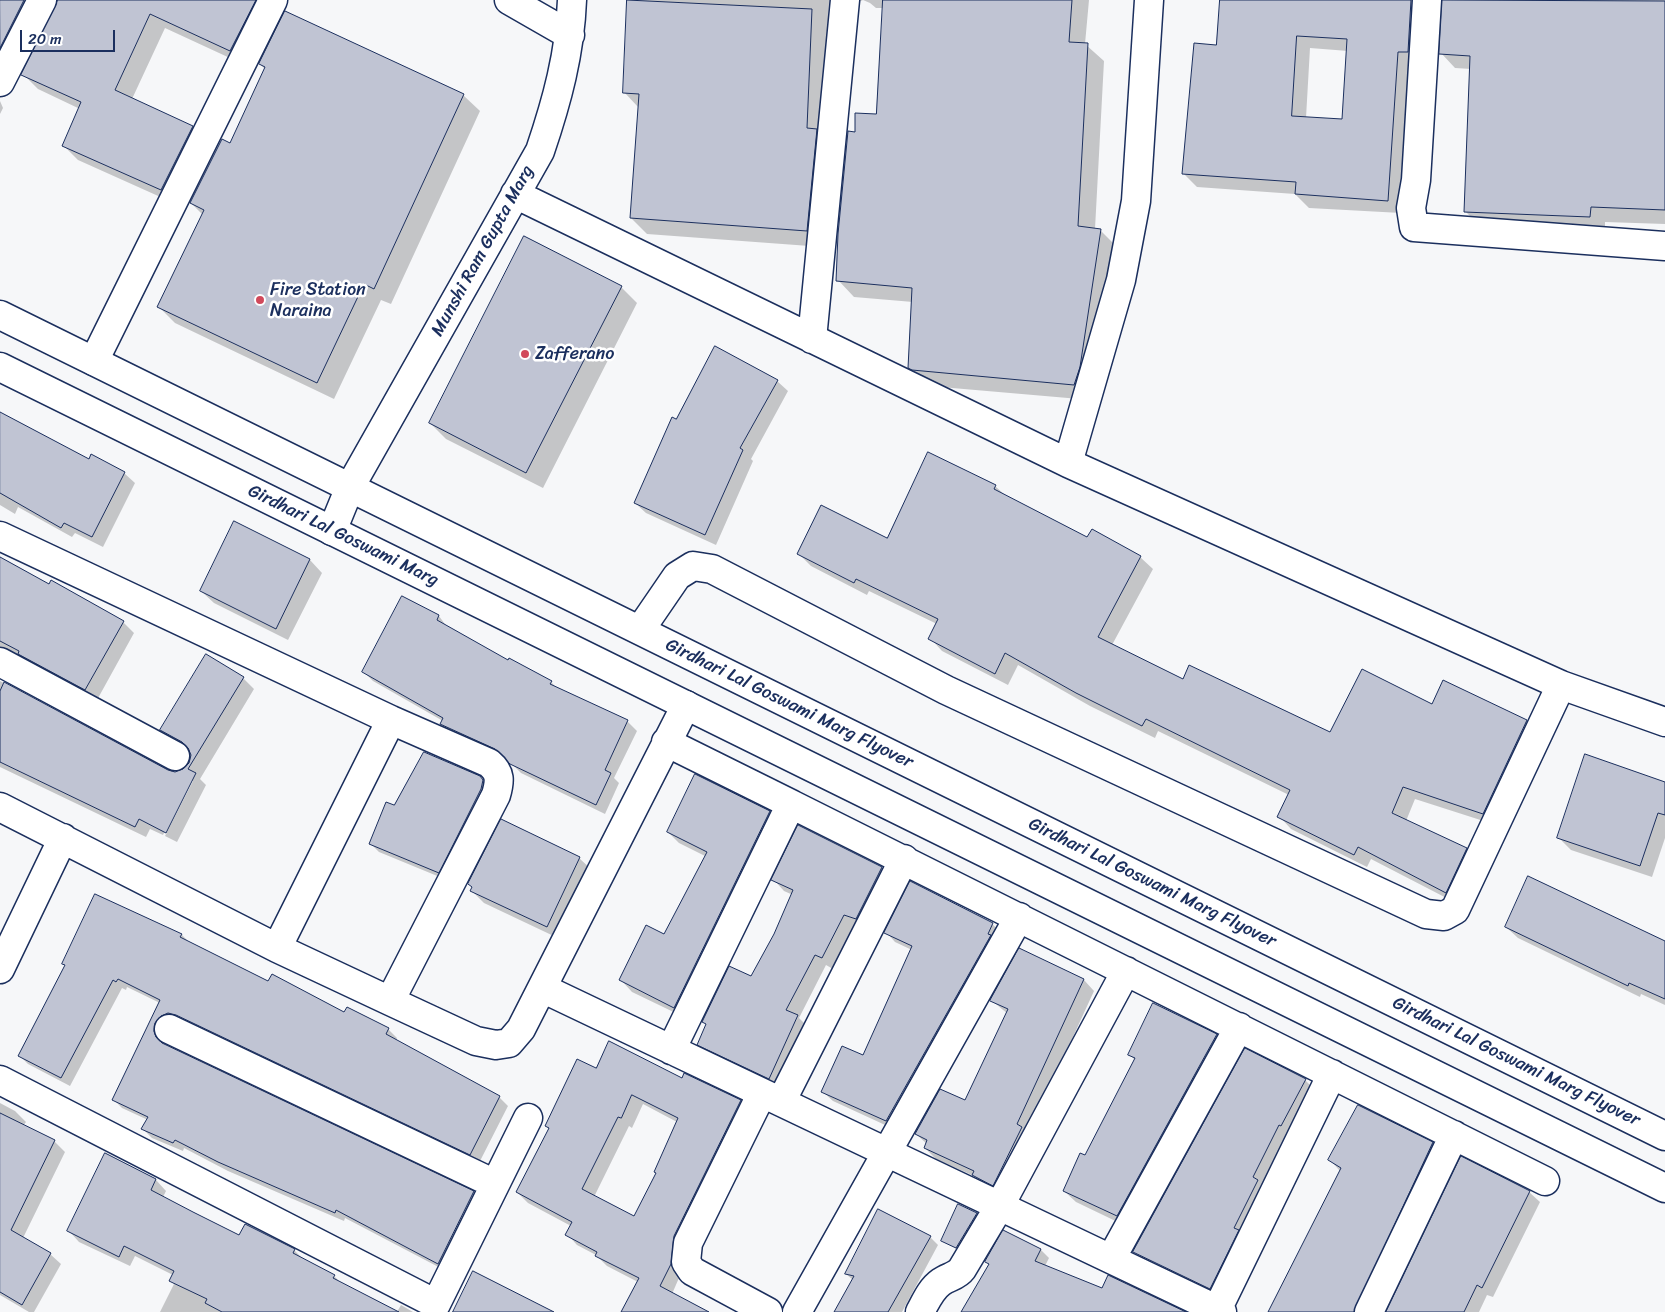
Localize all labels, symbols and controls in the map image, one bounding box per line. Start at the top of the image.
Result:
scale bar [22,20,118,52]
text: 20 m [28,26,62,52]
street label: Munshi Ram Gupta Marg [427,162,539,340]
place label: Fire Station Naraina [270,279,366,322]
marker: Fire Station Naraina [254,294,266,306]
place label: Zafferano [535,343,614,365]
marker: Zafferano [519,348,531,360]
street label: Girdhari Lal Goswami Marg [244,480,442,592]
street label: Girdhari Lal Goswami Marg Flyover [662,635,916,773]
street label: Girdhari Lal Goswami Marg Flyover [1025,814,1279,952]
street label: Girdhari Lal Goswami Marg Flyover [1389,993,1643,1131]

